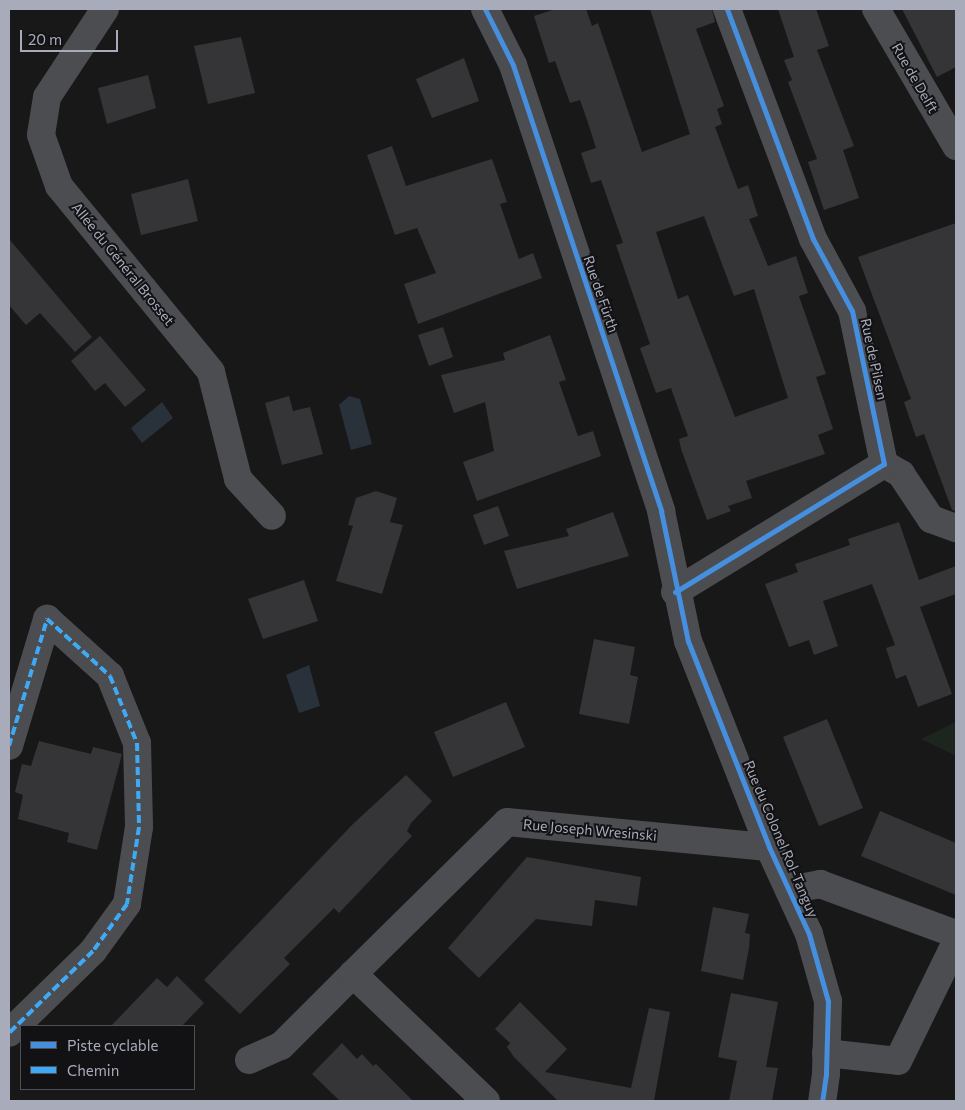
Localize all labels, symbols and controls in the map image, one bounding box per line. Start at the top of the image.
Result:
scale bar [22,20,120,52]
text: 20 m [28,30,62,48]
street label: Rue de Delft [888,40,942,116]
street label: Allée du Général Brosset [68,199,178,329]
street label: Rue de Fürth [580,253,622,335]
street label: Rue de Pilsen [857,317,891,401]
street label: Rue du Colonel Rol-Tanguy [740,758,822,920]
street label: Rue Joseph Wresinski [522,816,658,844]
legend [20,1025,195,1090]
text: Piste cyclable [67,1036,158,1054]
text: Chemin [67,1061,119,1079]

